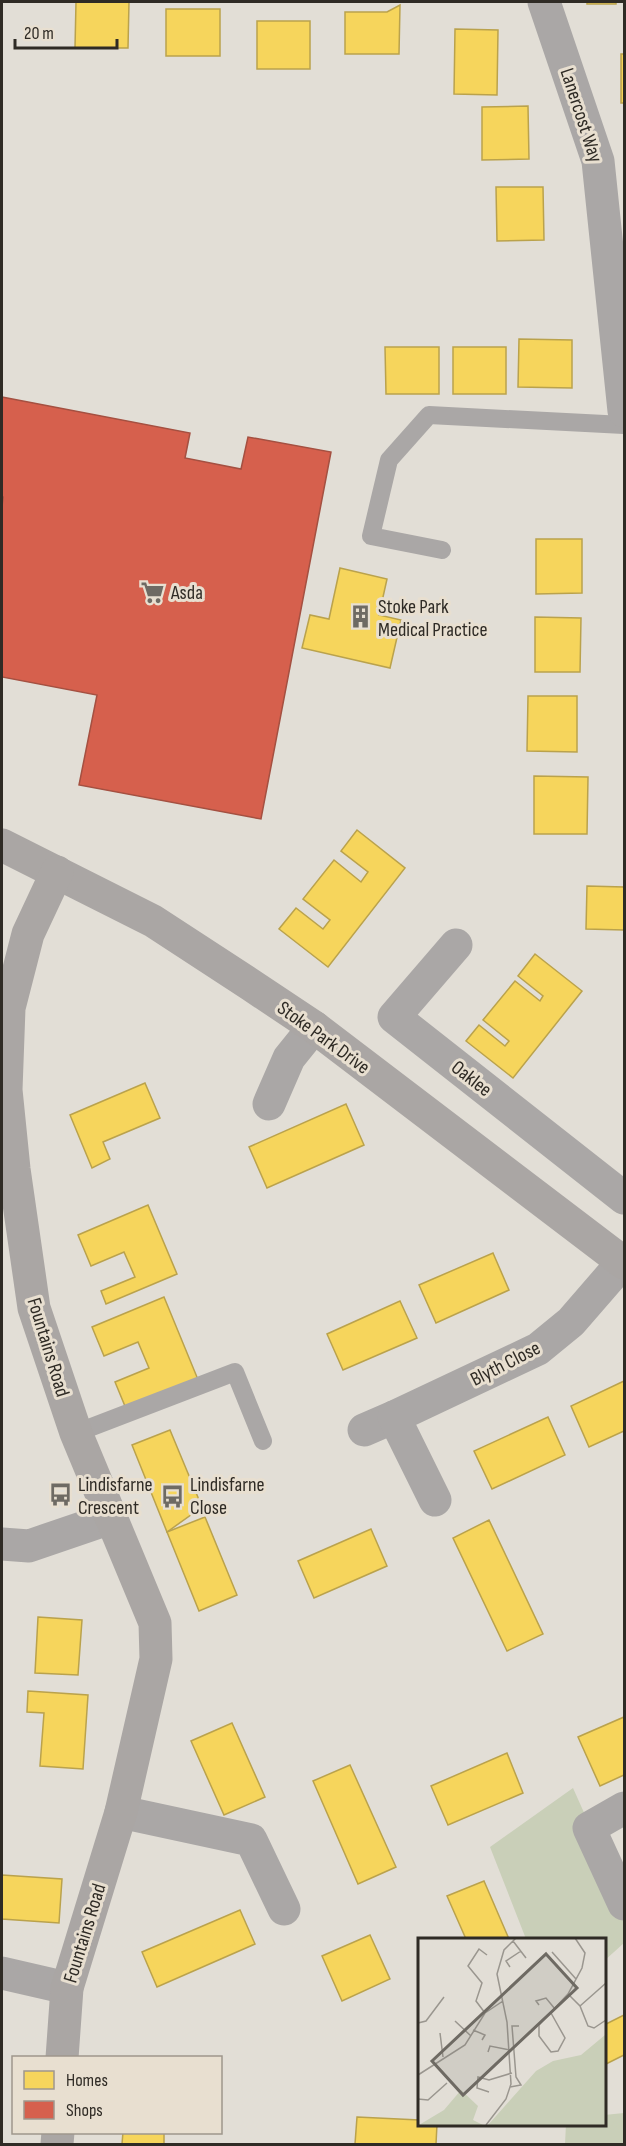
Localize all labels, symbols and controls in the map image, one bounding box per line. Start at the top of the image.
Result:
scale bar [15,12,117,50]
text: 20 m [24,23,54,44]
street label: Lanercost Way [555,65,608,166]
supermarket icon: Asda [140,579,166,605]
place label: Asda [170,581,203,605]
place label: Stoke Park Medical Practice [378,595,488,642]
building icon: Stoke Park Medical Practice [347,604,373,630]
street label: Stoke Park Drive [272,996,374,1079]
street label: Oaklee [446,1056,496,1102]
street label: Fountains Road [22,1295,74,1400]
street label: Blyth Close [466,1336,544,1392]
place label: Lindisfarne Crescent [78,1473,153,1520]
place label: Lindisfarne Close [190,1473,265,1520]
bus stop icon: Lindisfarne Crescent [47,1482,73,1508]
bus stop icon: Lindisfarne Close [159,1483,185,1509]
street label: Fountains Road [59,1881,111,1986]
inset map [418,1938,605,2125]
legend [12,2056,222,2134]
text: Homes [66,2070,108,2091]
text: Shops [66,2100,103,2121]

